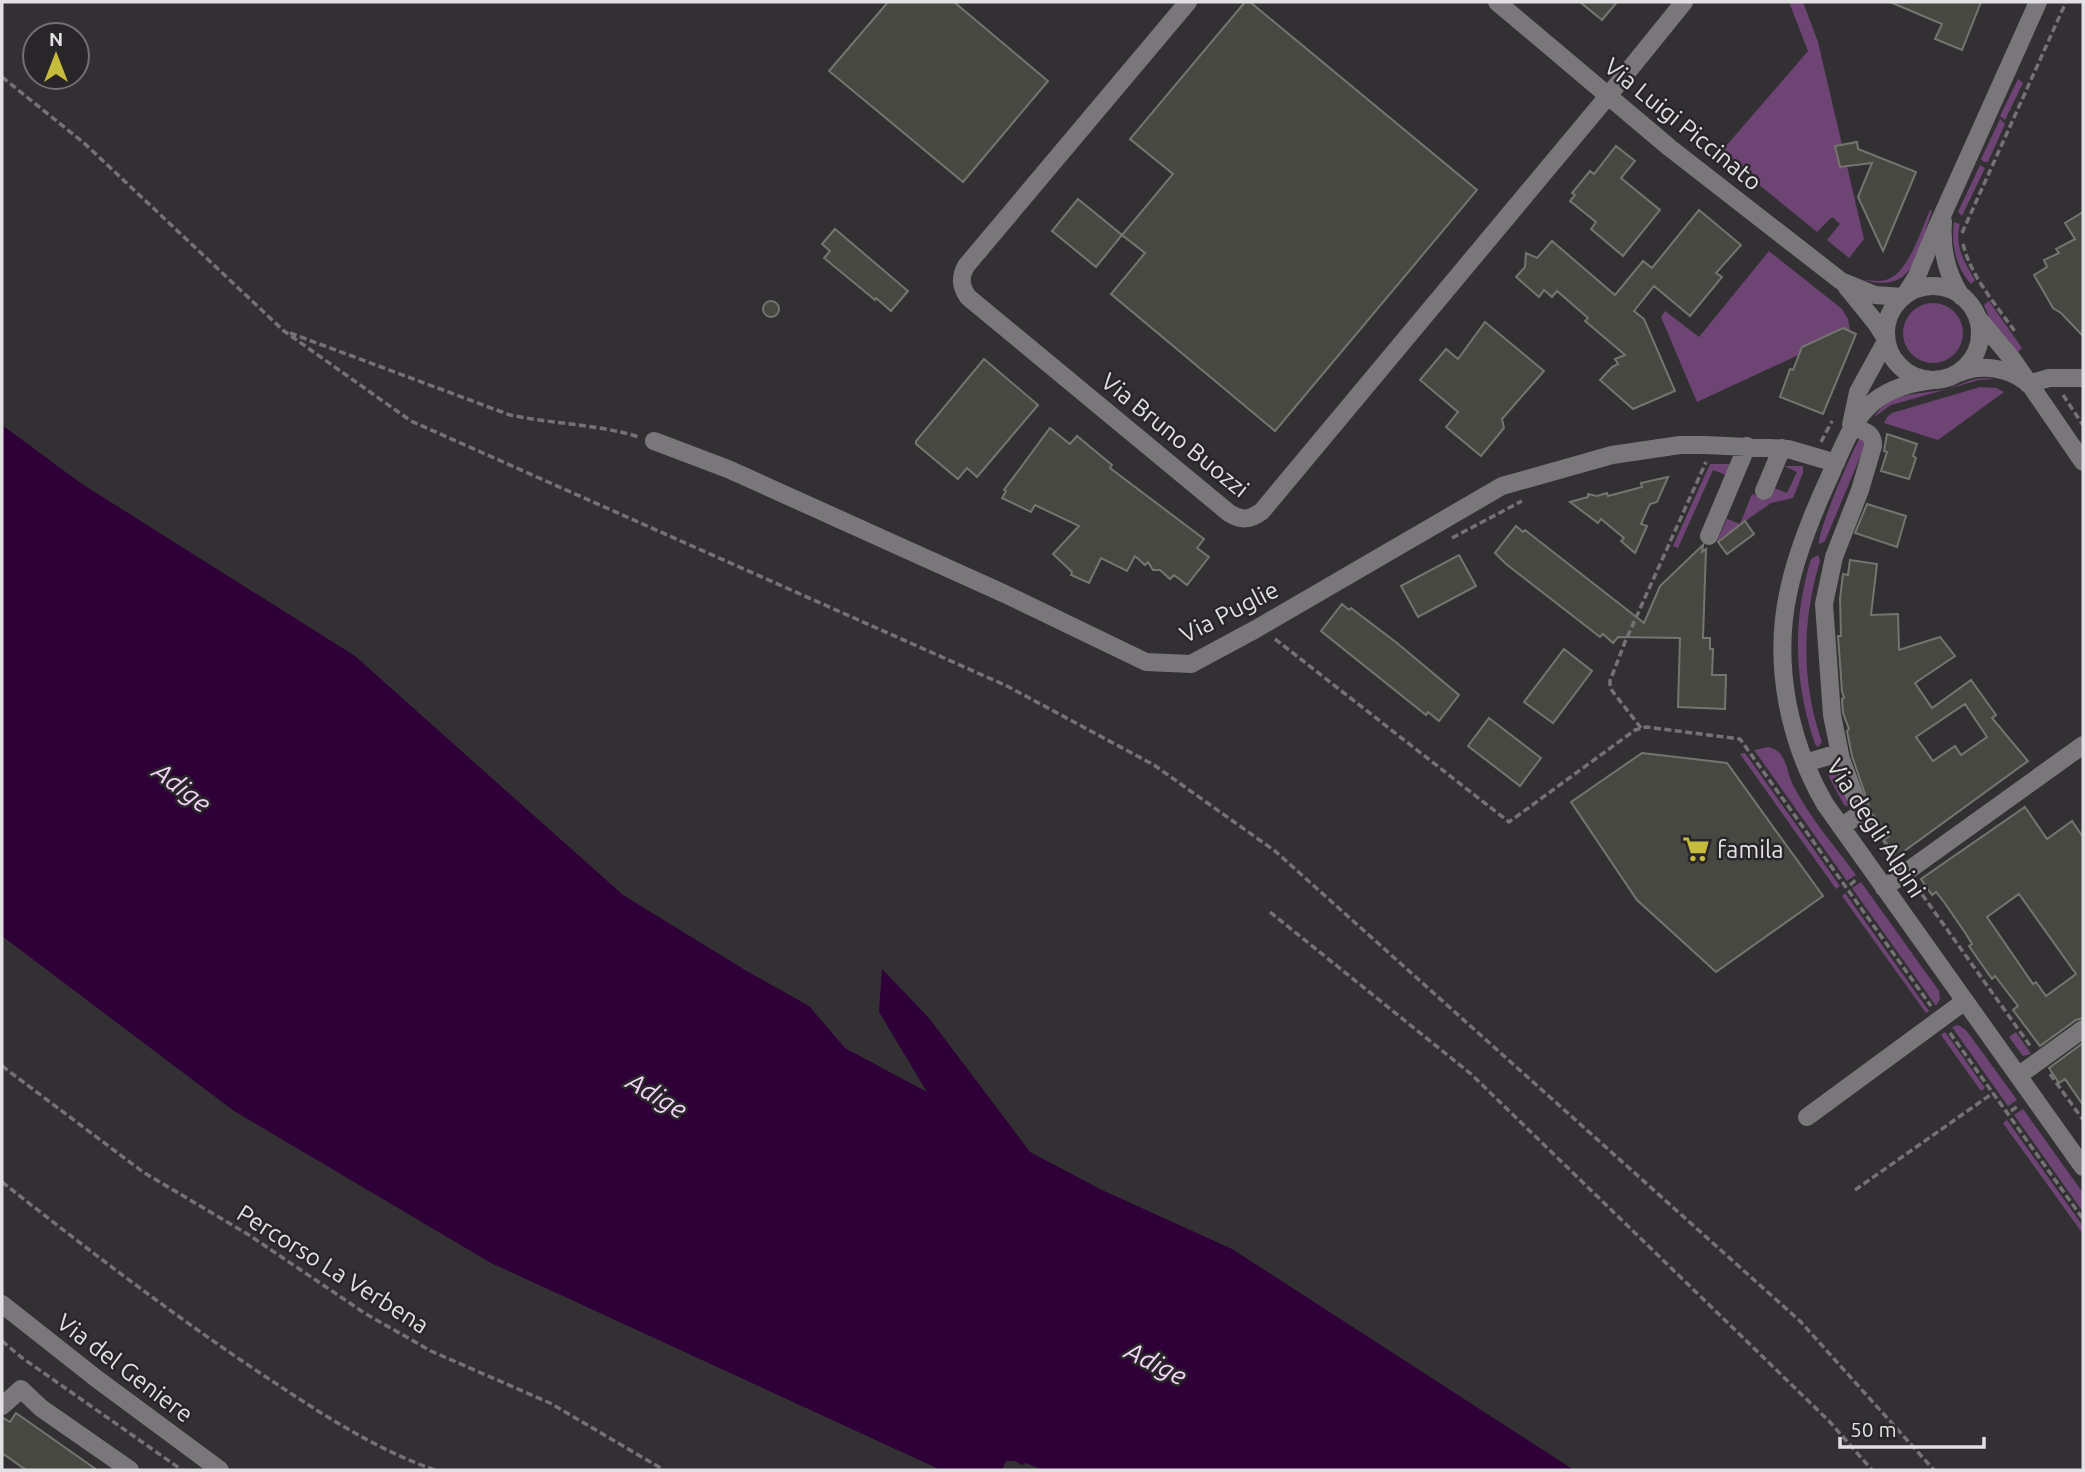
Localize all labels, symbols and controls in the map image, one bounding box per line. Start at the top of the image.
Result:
north arrow [21,21,91,91]
text: N [49,28,63,50]
street label: Via Luigi Piccinato [1599,52,1767,196]
street label: Via Bruno Buozzi [1096,367,1254,503]
street label: Via Puglie [1175,576,1283,648]
street label: Via degli Alpini [1821,754,1931,902]
water label: Adige [146,755,217,818]
supermarket icon: famila [1681,834,1711,864]
place label: famila [1717,836,1784,863]
water label: Adige [620,1065,692,1124]
street label: Percorso La Verbena [232,1199,434,1339]
street label: Via del Geniere [52,1308,198,1428]
water label: Adige [1119,1334,1191,1391]
scale bar [1840,1406,1983,1450]
text: 50 m [1850,1417,1897,1441]

